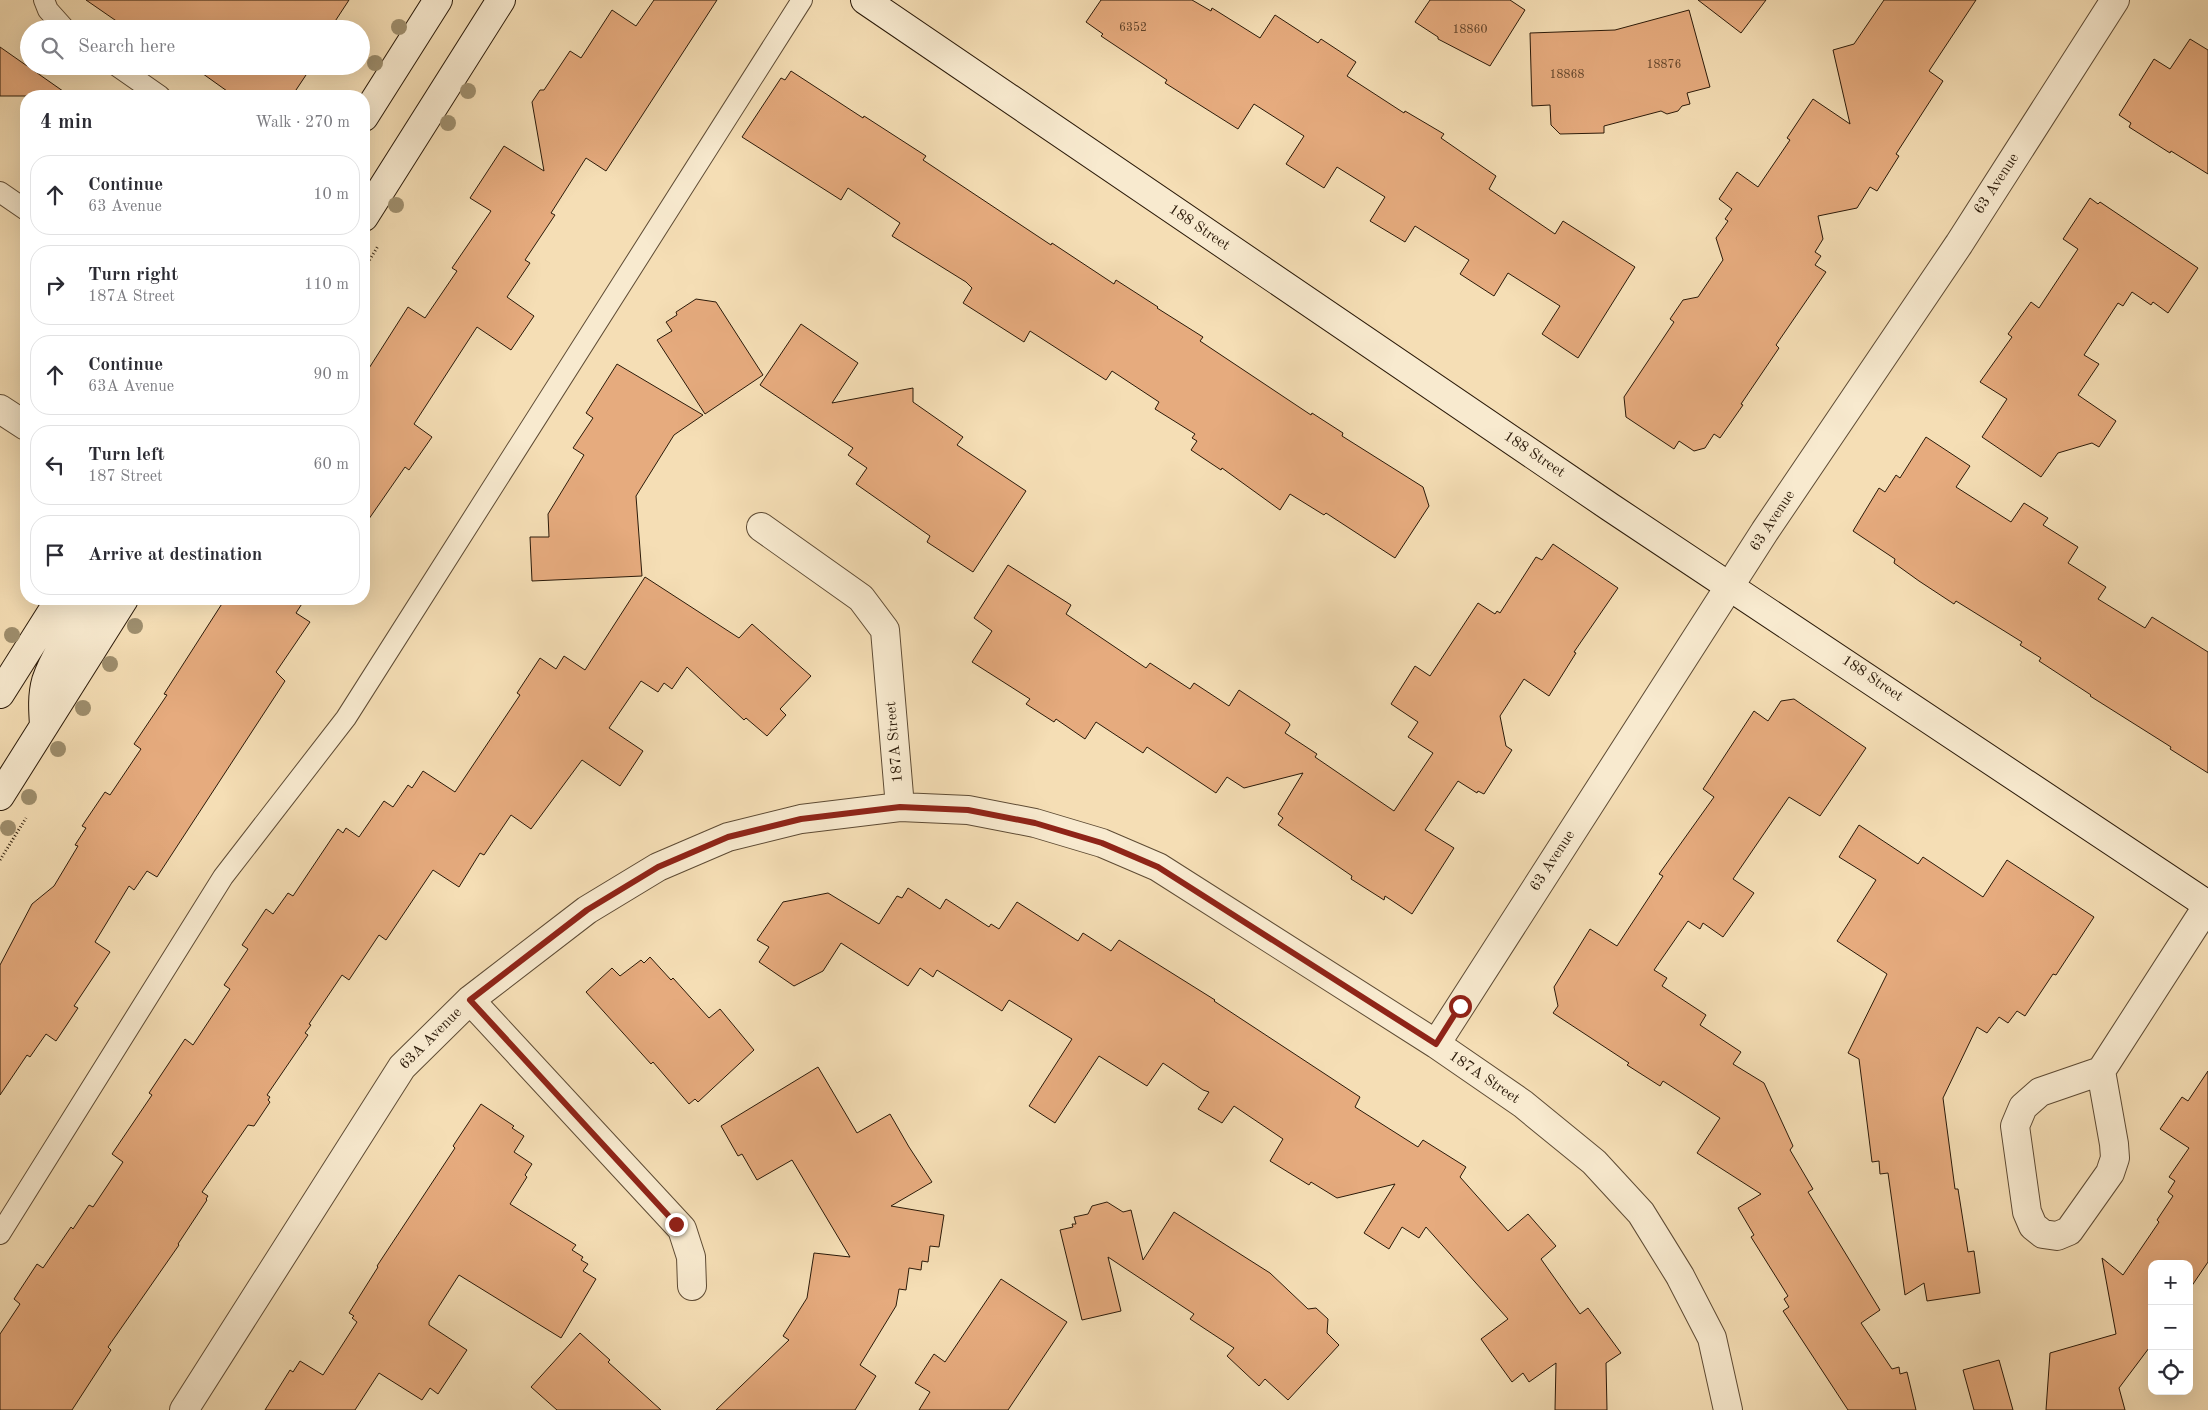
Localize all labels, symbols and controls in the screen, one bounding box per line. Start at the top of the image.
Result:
search box [20,20,370,75]
house number: 6352 [1119,21,1147,34]
house number: 18860 [1453,24,1487,36]
icon: search [38,34,66,62]
text: Search here [78,38,175,57]
house number: 18876 [1647,59,1681,71]
house number: 18868 [1550,69,1584,81]
text: 4 min [40,112,93,133]
text: Walk · 270 m [255,115,350,131]
street label: 63 Avenue [1972,151,2022,217]
text: Continue [88,176,163,195]
icon: ahead [41,181,69,209]
text: 10 m [313,187,349,203]
text: 63 Avenue [88,199,162,215]
street label: 188 Street [1166,202,1232,254]
text: Turn right [88,266,178,285]
icon: right [41,271,69,299]
text: 110 m [304,277,349,293]
text: 187A Street [88,289,175,305]
text: Continue [88,356,163,375]
icon: ahead [41,361,69,389]
text: 90 m [313,367,349,383]
text: 63A Avenue [88,379,174,395]
street label: 188 Street [1501,429,1567,481]
text: Turn left [88,446,165,465]
icon: left [41,451,69,479]
text: 60 m [313,457,349,473]
text: 187 Street [88,469,163,485]
street label: 63 Avenue [1748,488,1798,554]
icon: arrive [41,541,69,569]
text: Arrive at destination [88,546,262,565]
street label: 188 Street [1839,653,1905,705]
street label: 187A Street [884,701,906,783]
street label: 63 Avenue [1528,828,1578,894]
route start [1449,995,1472,1018]
street label: 63A Avenue [397,1005,465,1073]
street label: 187A Street [1446,1049,1522,1107]
route end [665,1213,688,1236]
map controls [2148,1260,2193,1395]
button: + [2148,1260,2193,1305]
button: − [2148,1305,2193,1350]
button: locate [2148,1350,2193,1395]

